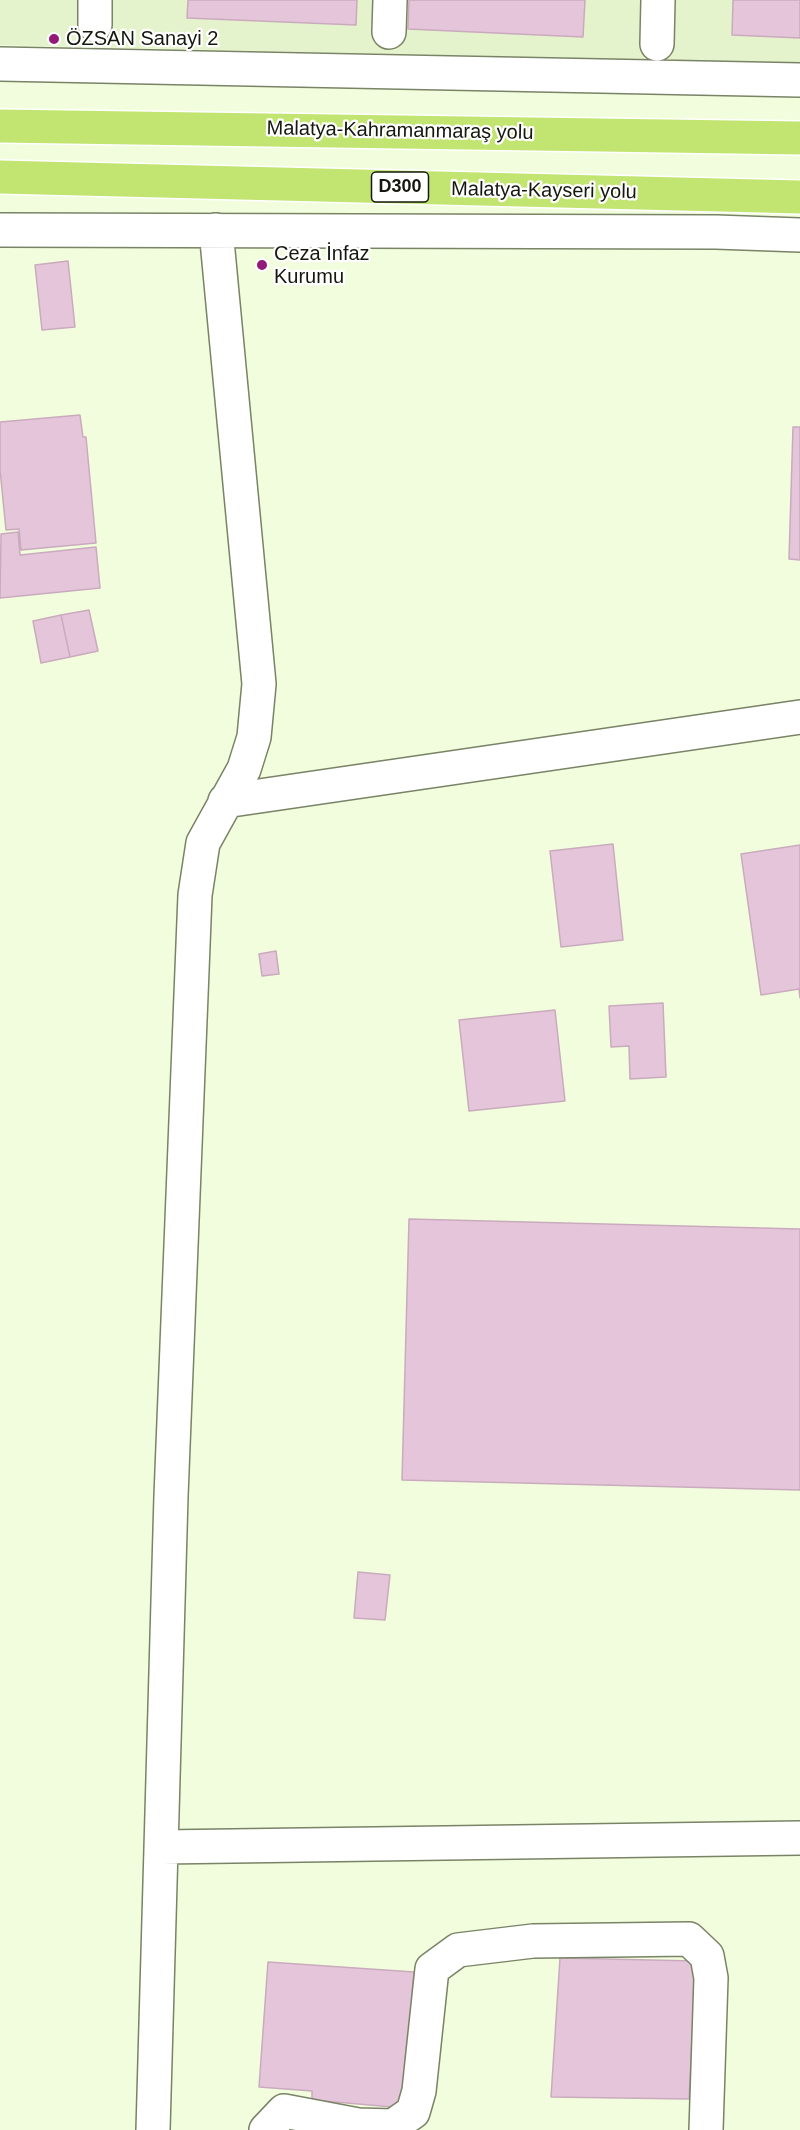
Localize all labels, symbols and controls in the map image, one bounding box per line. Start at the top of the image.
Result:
place label: ÖZSAN Sanayi 2 [66,27,218,51]
marker: ÖZSAN Sanayi 2 [47,32,61,46]
street label: Malatya-Kahramanmaraş yolu [266,117,534,145]
road number: D300 [372,172,428,202]
street label: Malatya-Kayseri yolu [451,177,637,205]
place label: Ceza İnfaz Kurumu [274,242,370,289]
marker: Ceza İnfaz Kurumu [255,258,269,272]

